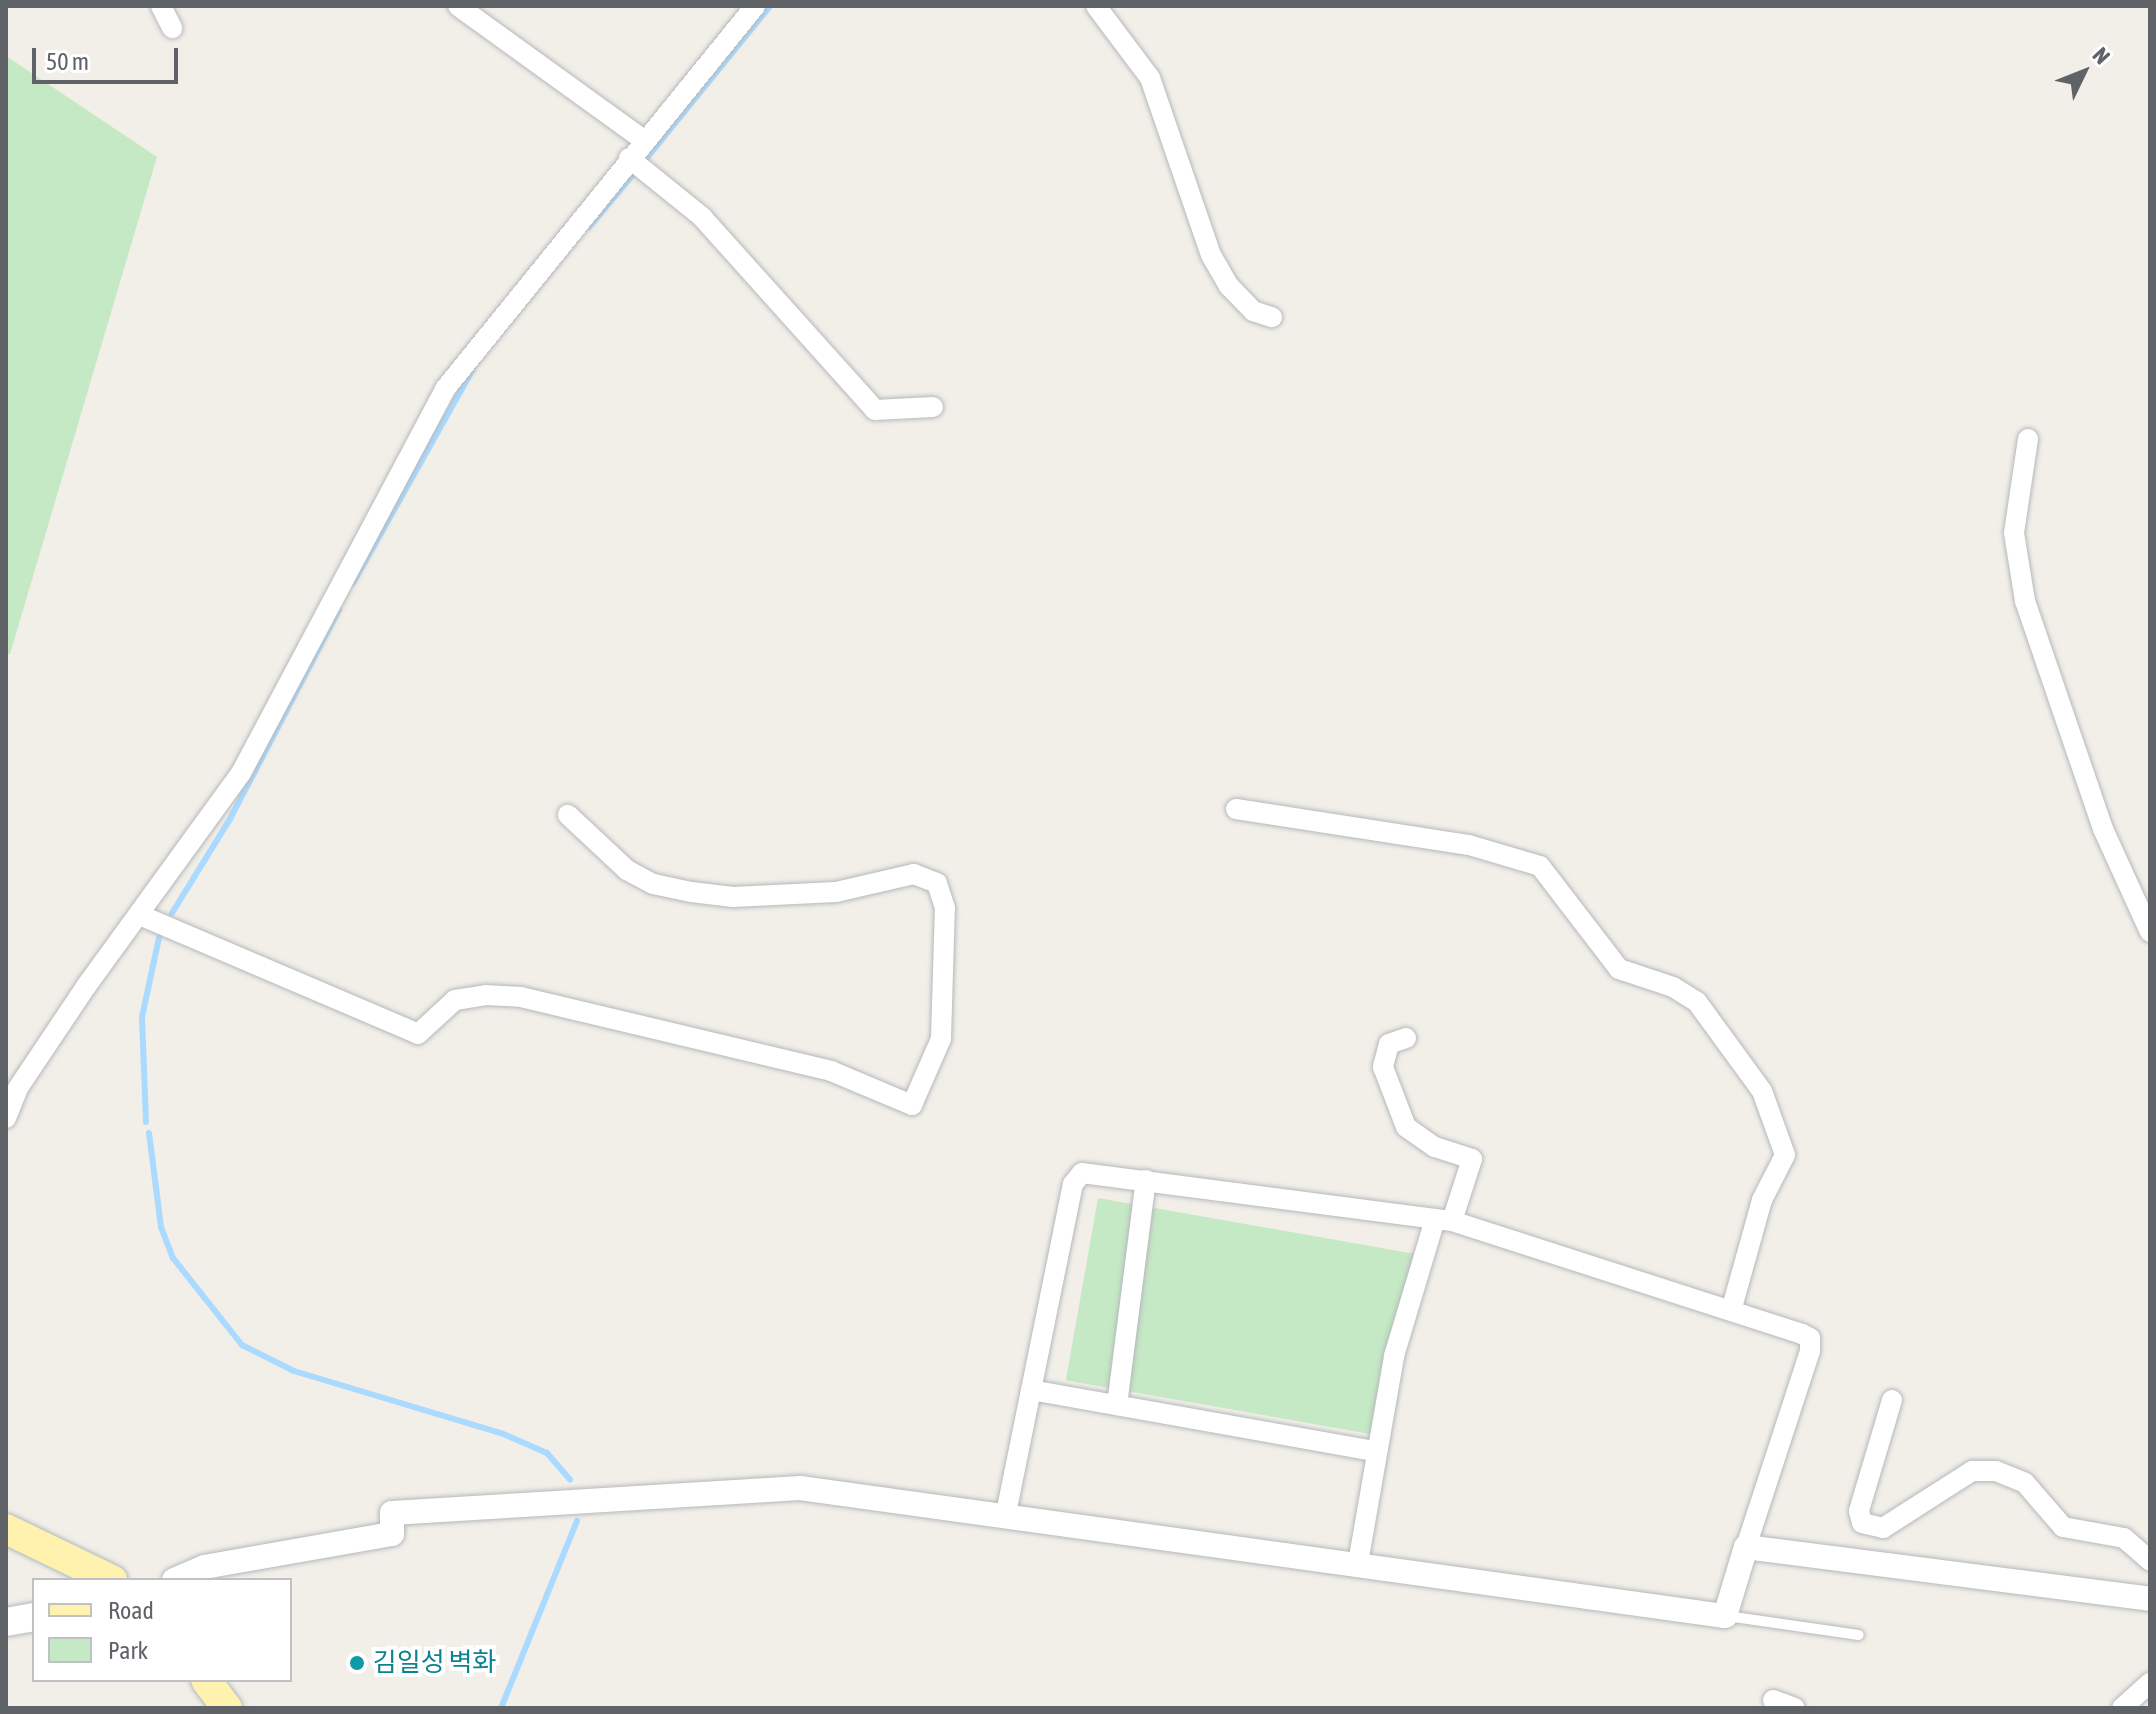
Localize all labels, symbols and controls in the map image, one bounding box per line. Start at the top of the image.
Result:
scale bar [36,32,182,82]
north arrow [2044,32,2124,112]
text: N [2088,42,2115,69]
text: 50 m [46,48,89,75]
legend [32,1578,292,1682]
text: Road [108,1597,154,1624]
text: Park [108,1637,148,1664]
place label: 김일성 벽화 [373,1647,496,1679]
marker: 김일성 벽화 [348,1654,366,1672]

